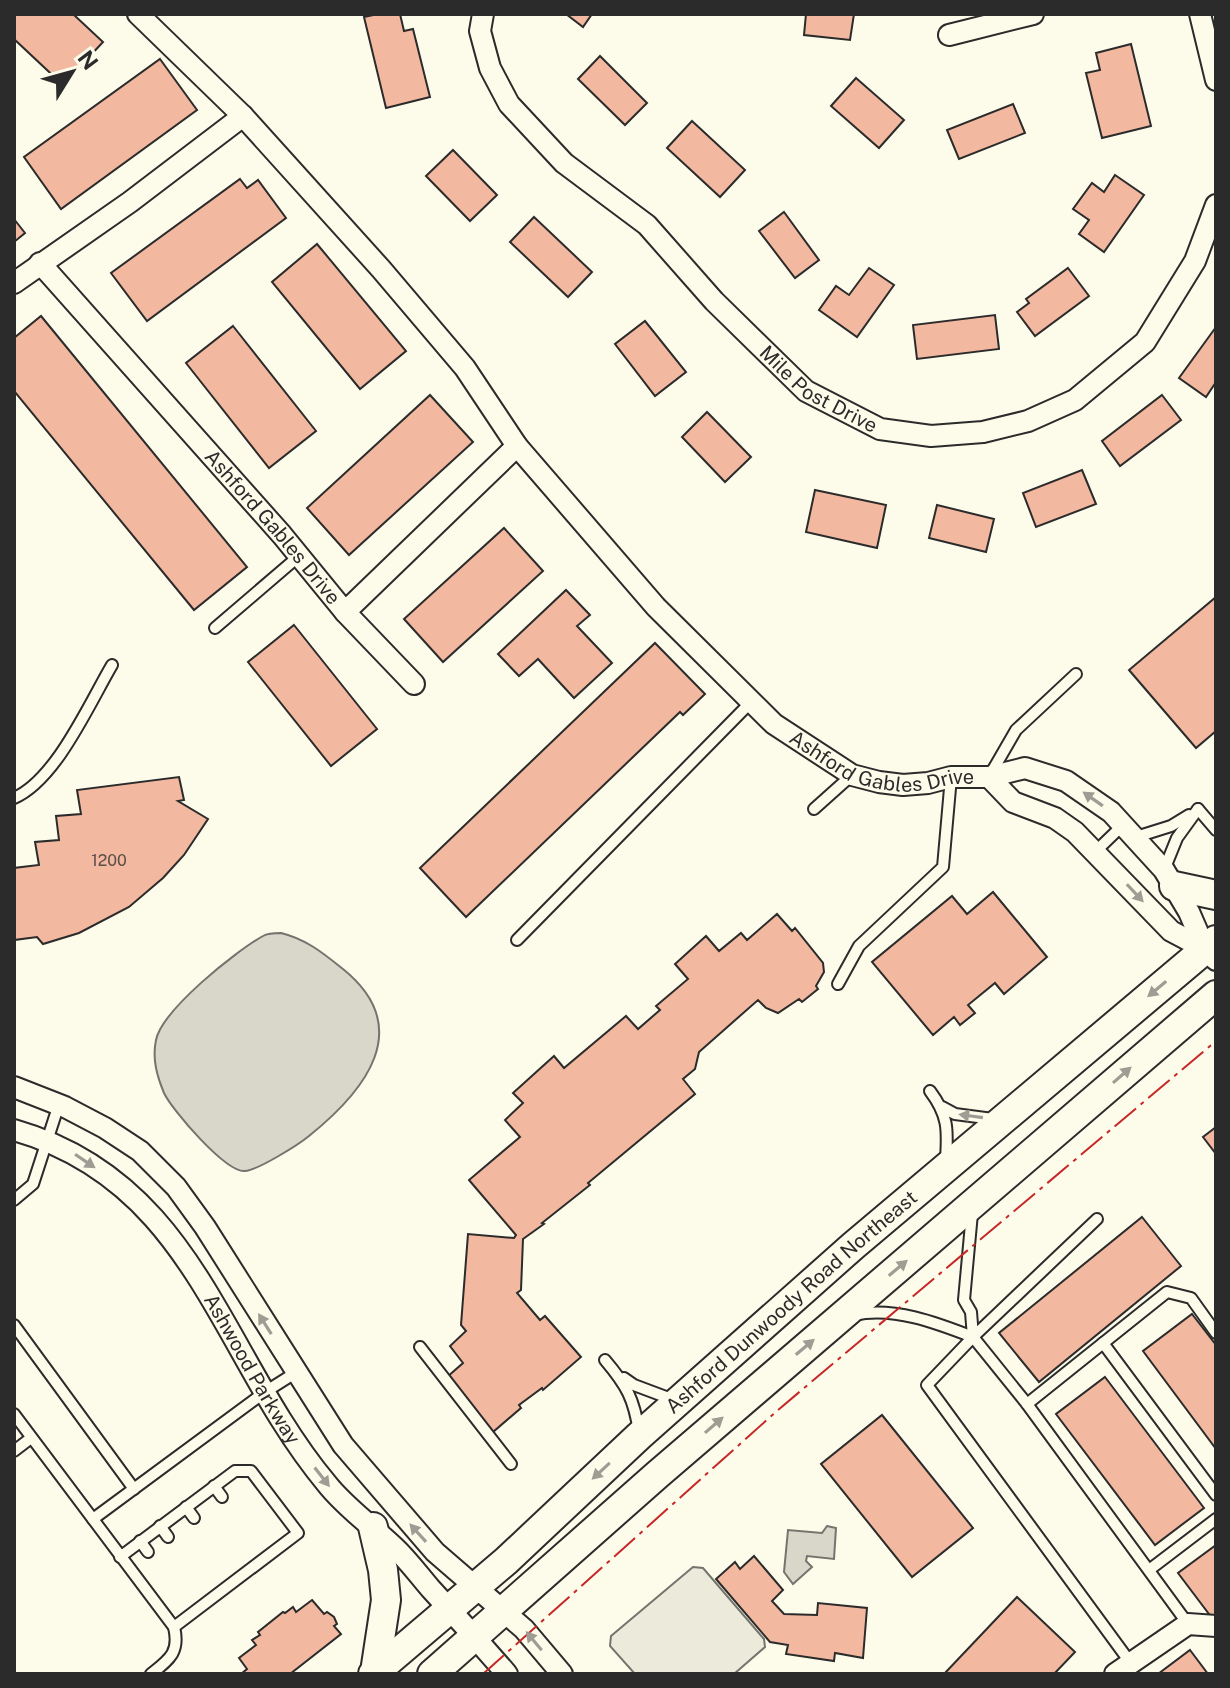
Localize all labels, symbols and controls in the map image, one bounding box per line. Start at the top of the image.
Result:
north arrow [32,32,112,112]
text: N [72,45,104,75]
street label: Mile Post Drive [755,341,882,438]
street label: Ashford Gables Drive [200,445,346,609]
street label: Ashford Gables Drive [785,725,974,797]
one-way arrow [1082,792,1103,807]
house number: 1200 [91,851,127,870]
one-way arrow [1126,883,1144,902]
one-way arrow [1147,980,1167,997]
one-way arrow [1113,1067,1132,1085]
one-way arrow [958,1109,983,1122]
one-way arrow [75,1153,96,1168]
street label: Ashford Dunwoody Road Northeast [661,1185,922,1419]
one-way arrow [887,1260,907,1277]
street label: Ashwood Parkway [199,1289,306,1449]
one-way arrow [258,1313,272,1335]
one-way arrow [795,1339,815,1356]
one-way arrow [705,1417,724,1435]
one-way arrow [592,1462,611,1480]
one-way arrow [314,1467,330,1487]
one-way arrow [410,1523,428,1542]
one-way arrow [526,1631,543,1651]

